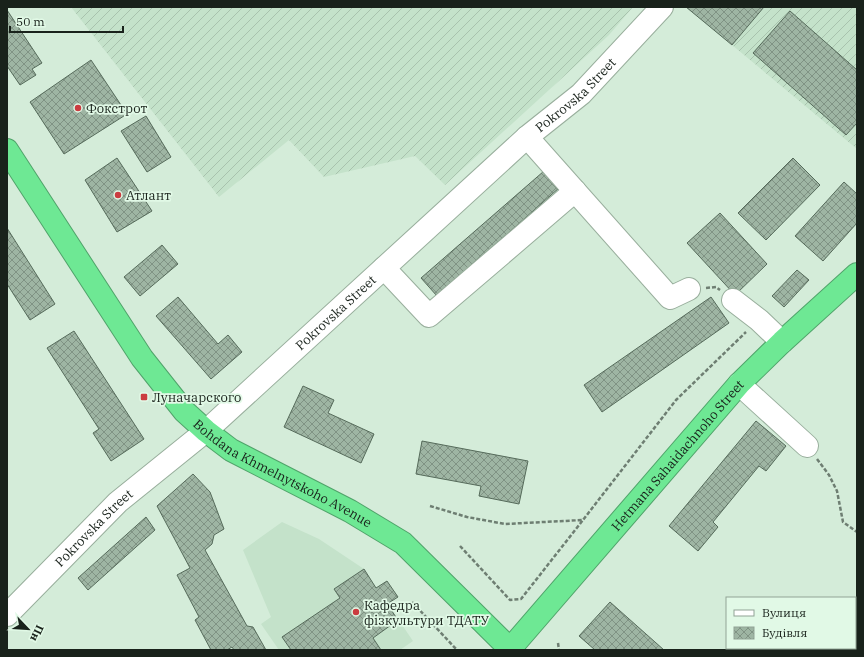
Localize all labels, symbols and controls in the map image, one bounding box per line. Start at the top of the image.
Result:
scale bar [10,8,123,34]
text: 50 m [16,14,45,29]
street label: Pokrovska Street [532,54,620,136]
place label: Фокстрот [86,100,148,117]
marker: Фокстрот [73,103,83,113]
place label: Атлант [126,187,171,204]
marker: Атлант [113,190,123,200]
street label: Pokrovska Street [292,271,380,354]
street label: Hetmana Sahaidachnoho Street [608,376,748,535]
place label: Луначарского [152,389,241,406]
marker: Луначарского [139,392,149,402]
street label: Bohdana Khmelnytskoho Avenue [190,416,375,531]
street label: Pokrovska Street [51,485,137,570]
place label: Кафедра фізкультури ТДАТУ [364,597,490,629]
legend [726,597,856,649]
text: Вулиця [762,605,806,620]
marker: Кафедра фізкультури ТДАТУ [351,607,361,617]
north arrow [8,609,48,649]
text: Пн [27,623,47,644]
text: Будівля [762,625,807,640]

